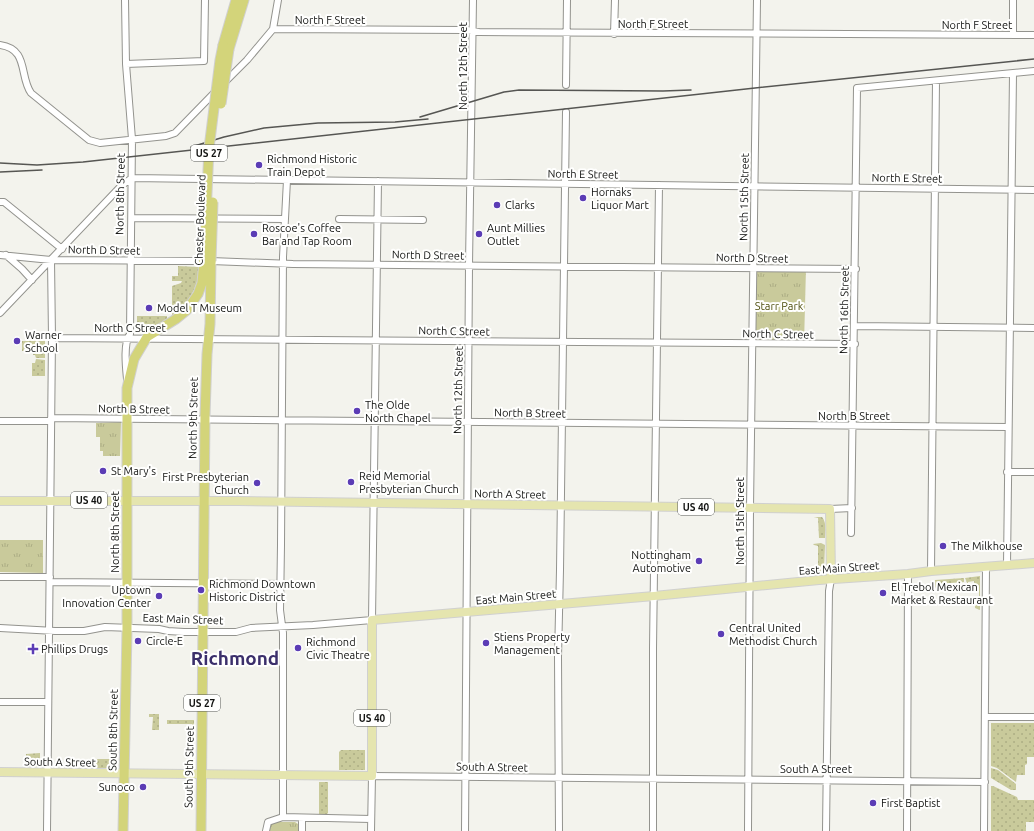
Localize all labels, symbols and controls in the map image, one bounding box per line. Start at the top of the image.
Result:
street label: North F Street [295,14,366,26]
street label: North F Street [618,18,689,30]
street label: North F Street [942,19,1013,31]
street label: North 12th Street [457,21,469,110]
road number: US 27 [191,145,227,161]
street label: North 8th Street [113,152,127,235]
street label: North 15th Street [737,152,751,241]
place label: Richmond Historic Train Depot [267,153,357,178]
marker: Richmond Historic Train Depot [254,160,264,170]
street label: North E Street [547,167,619,181]
street label: North E Street [871,171,943,185]
street label: Chester Boulevard [192,174,208,266]
place label: Hornaks Liquor Mart [591,186,649,211]
marker: Hornaks Liquor Mart [578,193,588,203]
place label: Clarks [505,199,535,211]
marker: Clarks [492,200,502,210]
place label: Roscoe's Coffee Bar and Tap Room [262,222,352,247]
place label: Aunt Millies Outlet [487,222,545,247]
marker: Roscoe's Coffee Bar and Tap Room [249,229,259,239]
marker: Aunt Millies Outlet [474,229,484,239]
street label: North D Street [68,243,141,257]
street label: North D Street [392,248,465,262]
street label: North D Street [716,251,789,265]
street label: North 16th Street [837,265,851,354]
park label: Starr Park [755,300,804,312]
place label: Model T Museum [157,302,242,314]
marker: Model T Museum [144,303,154,313]
street label: North C Street [94,322,166,334]
street label: North C Street [418,324,491,338]
street label: North C Street [742,327,815,341]
place label: Warner School [25,329,62,354]
marker: Warner School [12,336,22,346]
street label: North 12th Street [451,345,465,434]
street label: North 9th Street [186,376,200,459]
place label: The Olde North Chapel [365,399,431,424]
street label: North B Street [98,402,171,416]
marker: The Olde North Chapel [352,406,362,416]
street label: North B Street [494,406,567,420]
street label: North B Street [818,410,891,422]
place label: St Mary's [111,465,156,477]
marker: St Mary's [98,466,108,476]
place label: Reid Memorial Presbyterian Church [359,470,459,495]
place label: First Presbyterian Church [162,471,249,496]
street label: North 15th Street [734,476,746,565]
marker: Reid Memorial Presbyterian Church [346,477,356,487]
marker: First Presbyterian Church [252,478,262,488]
street label: North A Street [474,487,547,501]
street label: North 8th Street [109,491,121,573]
road number: US 40 [71,492,107,508]
road number: US 40 [678,499,714,515]
place label: The Milkhouse [951,540,1023,552]
marker: The Milkhouse [938,541,948,551]
place label: Nottingham Automotive [631,549,691,574]
marker: Nottingham Automotive [694,556,704,566]
street label: East Main Street [798,559,880,577]
place label: Richmond Downtown Historic District [209,578,316,603]
place label: El Trebol Mexican Market & Restaurant [891,581,993,606]
place label: Uptown Innovation Center [62,584,152,609]
marker: Richmond Downtown Historic District [196,585,206,595]
street label: East Main Street [475,587,557,606]
marker: El Trebol Mexican Market & Restaurant [878,588,888,598]
marker: Uptown Innovation Center [154,591,164,601]
street label: East Main Street [142,612,224,626]
place label: Central United Methodist Church [729,622,817,647]
marker: Central United Methodist Church [716,629,726,639]
place label: Stiens Property Management [494,631,571,656]
place label: Circle-E [146,635,183,647]
marker: Circle-E [133,636,143,646]
place label: Richmond Civic Theatre [306,636,370,661]
marker: Stiens Property Management [481,638,491,648]
place label: Phillips Drugs [41,643,108,655]
marker: Richmond Civic Theatre [293,643,303,653]
marker: Phillips Drugs [28,644,38,654]
district label: Richmond [191,647,279,669]
street label: South 8th Street [106,688,120,771]
road number: US 27 [184,695,220,711]
road number: US 40 [354,710,390,726]
street label: South 9th Street [182,725,196,808]
street label: South A Street [24,755,97,769]
street label: South A Street [456,760,529,774]
street label: South A Street [780,763,853,775]
place label: Sunoco [99,781,135,793]
marker: Sunoco [138,782,148,792]
place label: First Baptist [881,797,941,809]
marker: First Baptist [868,798,878,808]

